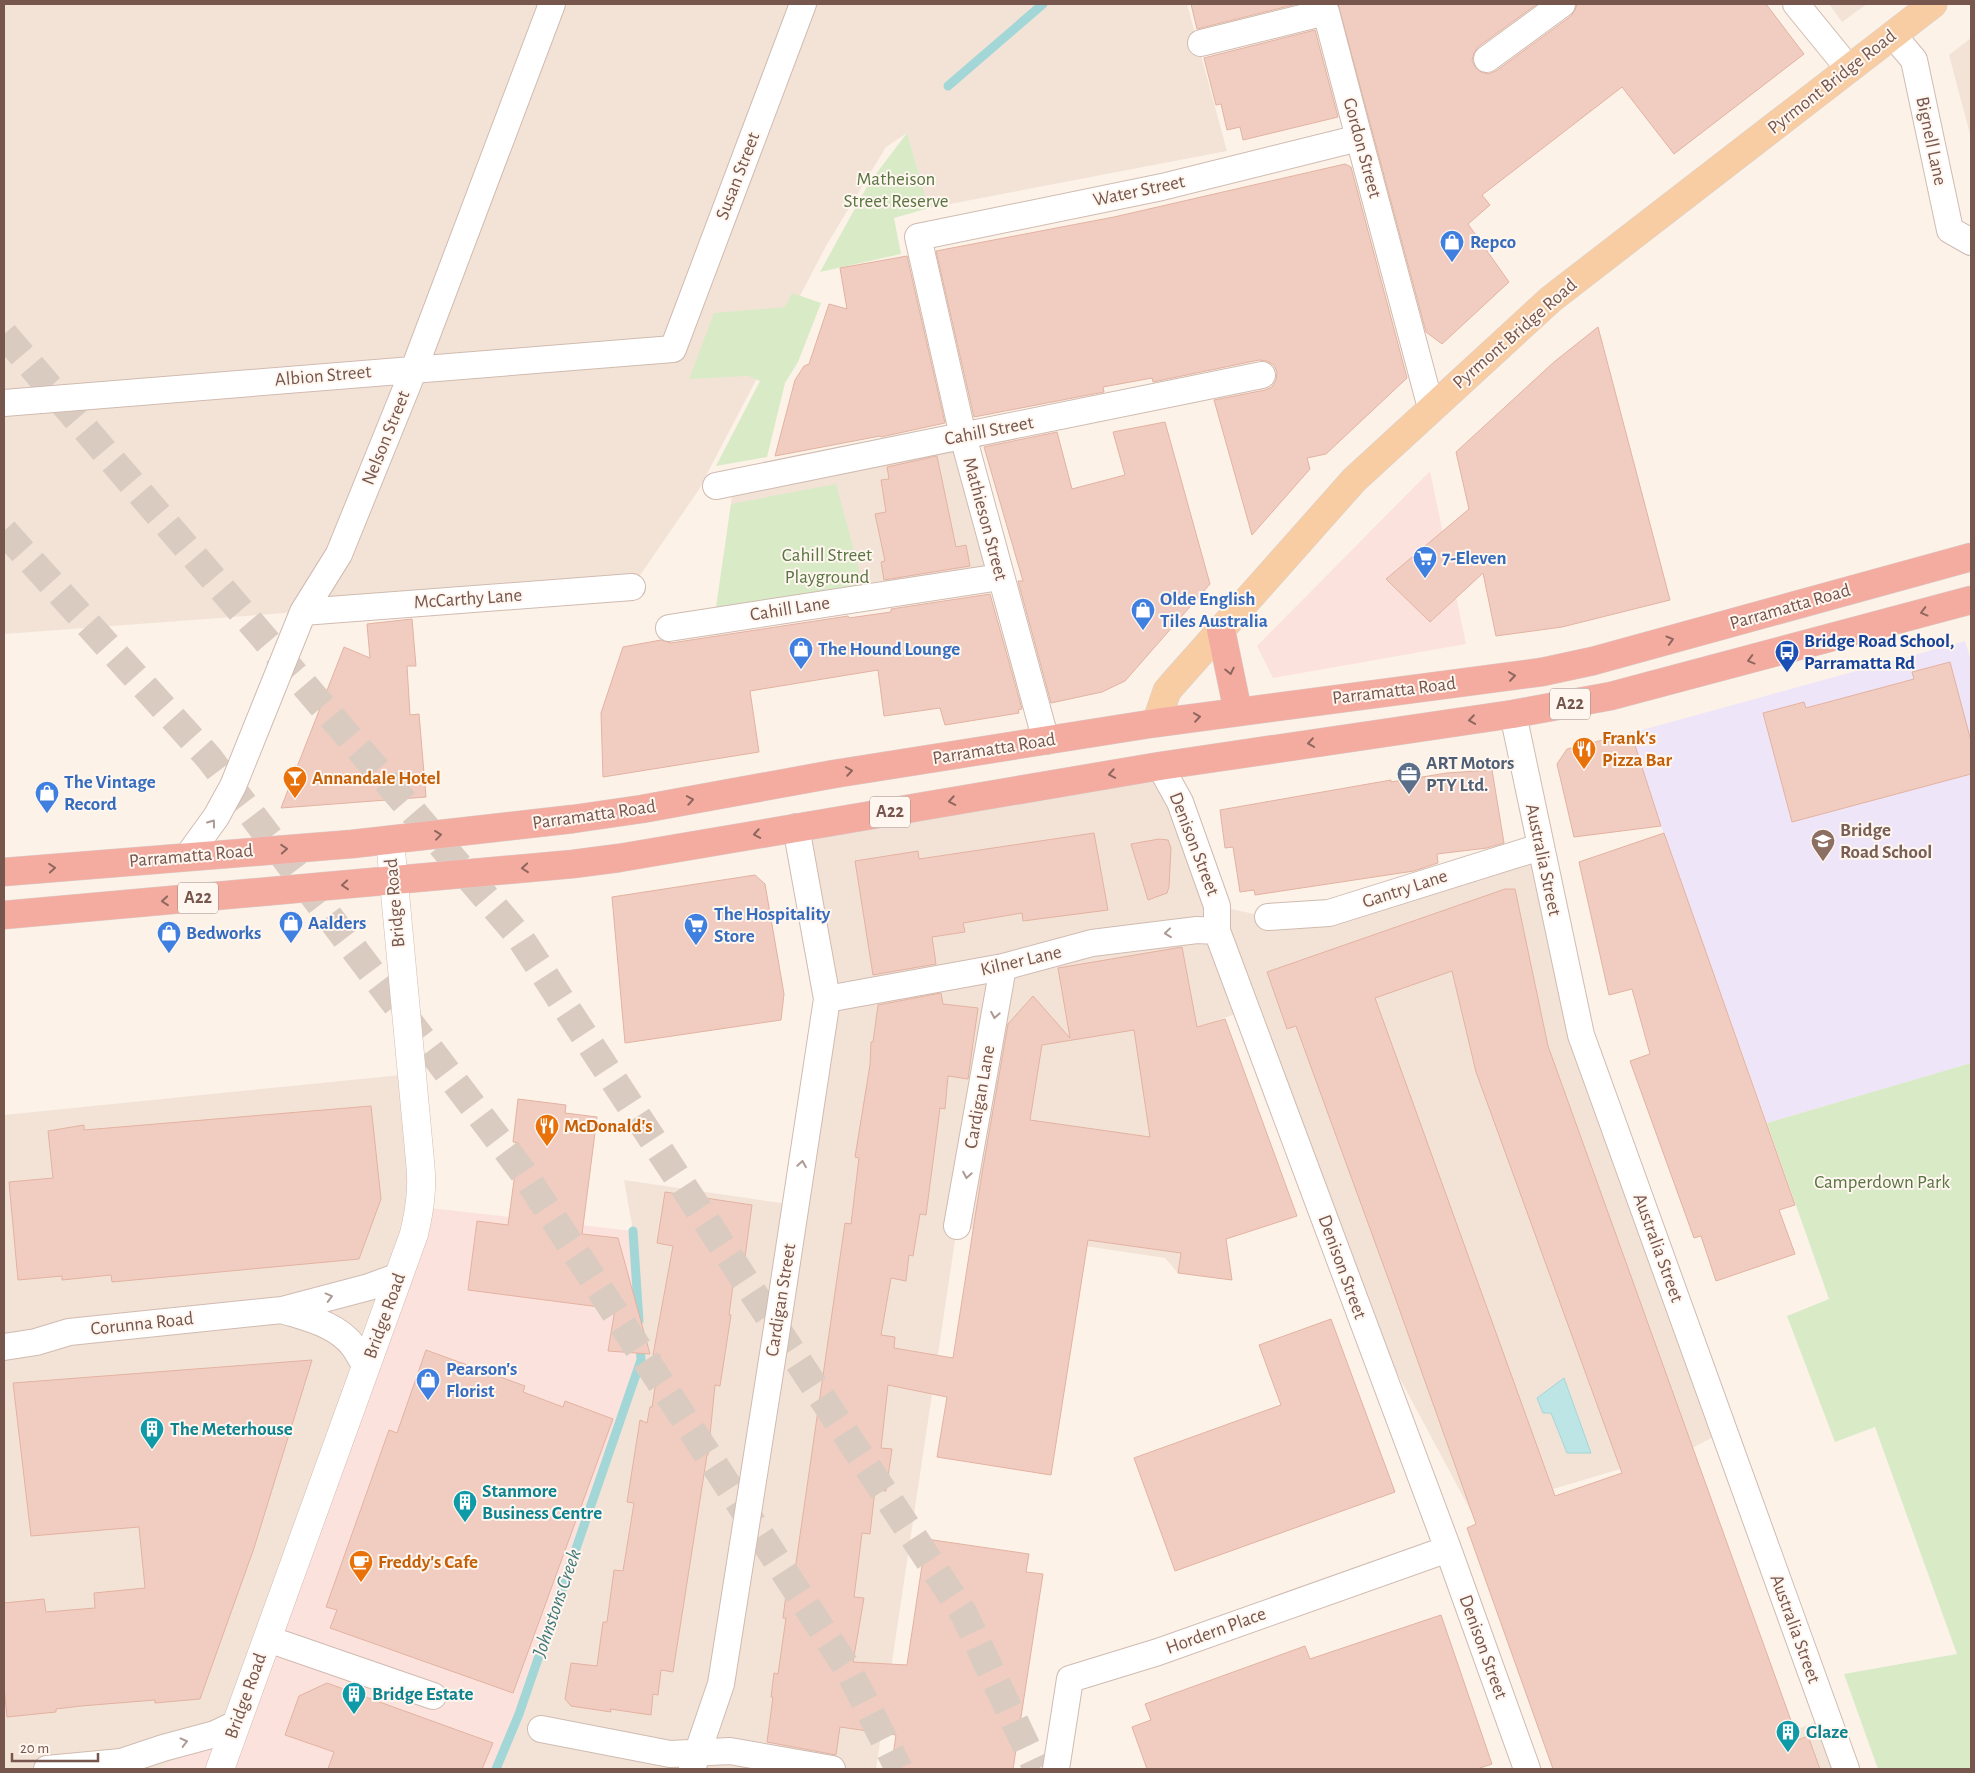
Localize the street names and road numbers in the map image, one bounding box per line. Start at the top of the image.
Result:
street label: Pyrmont Bridge Road [1764,26,1900,138]
street label: Bignell Lane [1912,95,1950,187]
street label: Gordon Street [1340,96,1384,200]
street label: Susan Street [713,130,763,222]
street label: Water Street [1091,172,1187,210]
street label: Pyrmont Bridge Road [1450,275,1581,393]
street label: Albion Street [274,362,372,390]
street label: Nelson Street [358,388,414,488]
street label: Cahill Street [943,413,1035,449]
street label: Mathieson Street [959,455,1011,583]
street label: Parramatta Road [1728,581,1853,633]
street label: McCarthy Lane [413,586,523,612]
street label: Cahill Lane [749,593,831,625]
street label: Parramatta Road [1331,674,1457,708]
road number: A22 [1550,689,1590,720]
street label: Parramatta Road [931,730,1057,768]
street label: Denison Street [1166,790,1222,898]
road number: A22 [870,796,910,828]
street label: Parramatta Road [531,797,657,833]
street label: Australia Street [1522,802,1564,918]
street label: Parramatta Road [128,841,254,871]
street label: Bridge Road [382,857,408,948]
street label: Gantry Lane [1360,866,1450,912]
road number: A22 [178,882,218,914]
street label: Kilner Lane [979,942,1063,980]
street label: Cardigan Lane [962,1044,998,1150]
street label: Australia Street [1630,1191,1686,1305]
street label: Denison Street [1314,1212,1370,1322]
street label: Cardigan Street [763,1242,799,1358]
street label: Bridge Road [361,1271,409,1361]
street label: Corunna Road [90,1309,195,1339]
street label: Australia Street [1767,1572,1823,1686]
street label: Denison Street [1455,1592,1511,1702]
street label: Hordern Place [1163,1604,1269,1658]
street label: Bridge Road [222,1651,270,1741]

